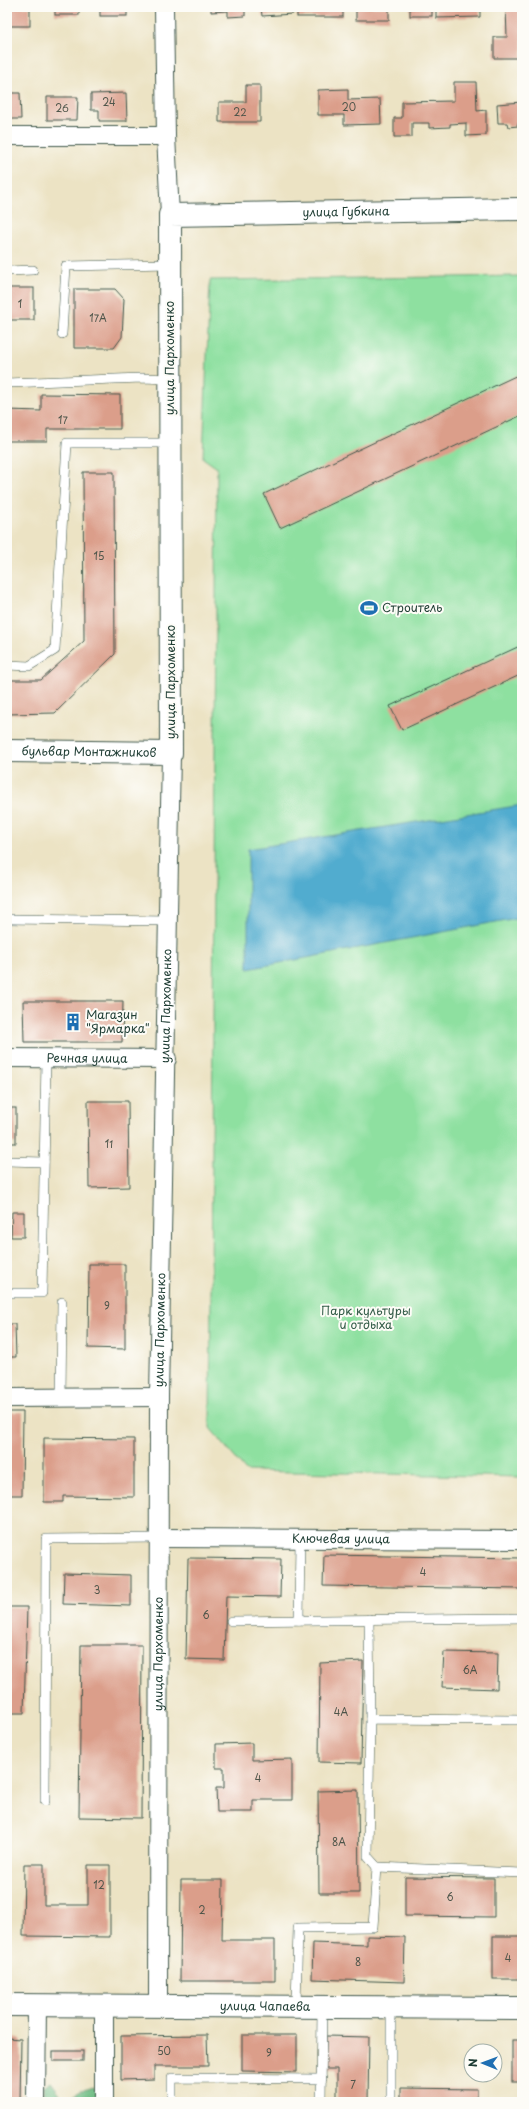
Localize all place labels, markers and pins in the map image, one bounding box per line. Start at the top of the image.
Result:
sports icon: Строитель [359,598,379,618]
place label: Строитель [382,598,442,616]
place label: Магазин "Ярмарка" [86,1005,150,1037]
building icon: Магазин "Ярмарка" [63,1012,83,1032]

